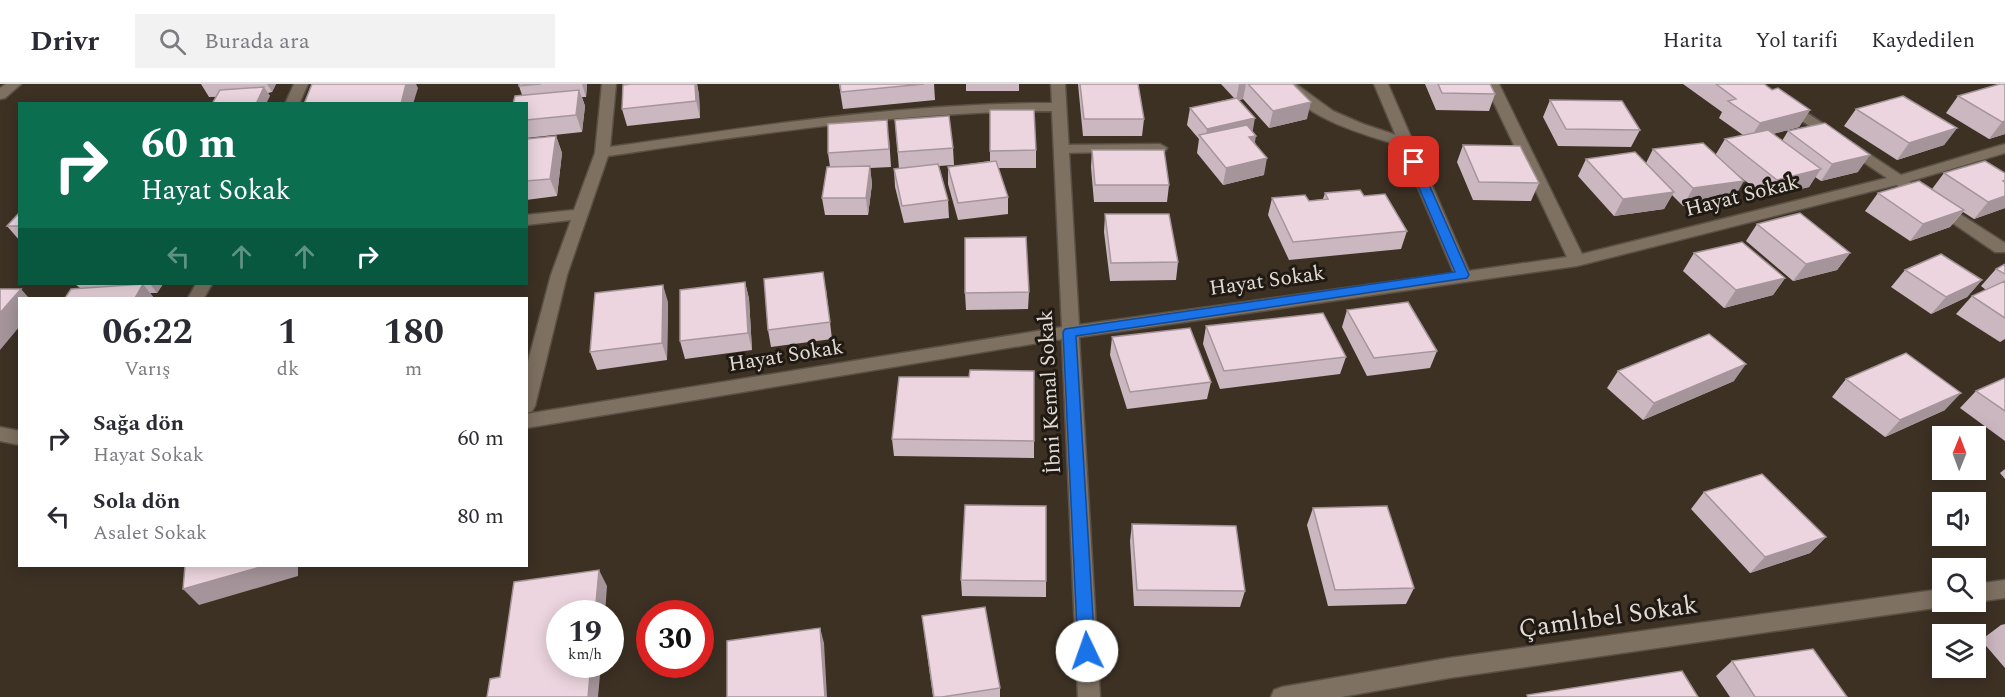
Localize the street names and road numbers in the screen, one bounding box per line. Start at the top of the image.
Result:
street label: Hayat Sokak [1682,166,1803,226]
street label: Hayat Sokak [1207,257,1327,305]
street label: İbni Kemal Sokak [1030,309,1070,475]
street label: Hayat Sokak [726,331,846,381]
street label: Çamlıbel Sokak [1516,585,1700,649]

